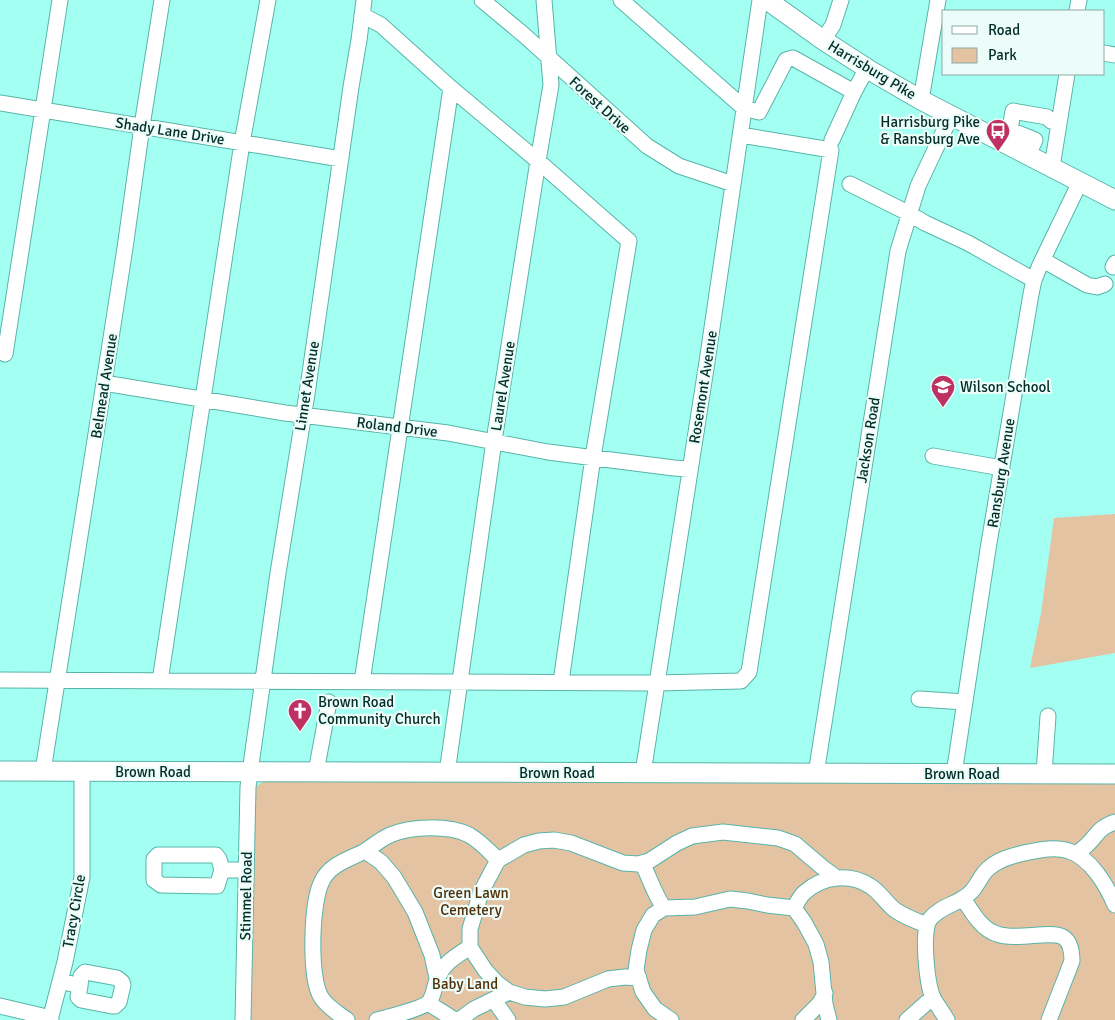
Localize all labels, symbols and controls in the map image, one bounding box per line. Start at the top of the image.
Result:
legend [942,10,1105,75]
text: Road [988,21,1020,39]
street label: Harrisburg Pike [825,37,919,103]
text: Park [988,46,1017,64]
street label: Forest Drive [566,73,634,137]
street label: Shady Lane Drive [114,113,226,149]
place label: Harrisburg Pike & Ransburg Ave [880,113,980,148]
bus stop icon: Harrisburg Pike & Ransburg Ave [985,118,1011,152]
street label: Rosemont Avenue [685,329,721,445]
street label: Belmead Avenue [87,332,121,440]
street label: Linnet Avenue [291,340,323,432]
street label: Laurel Avenue [487,340,519,432]
school or university icon: Wilson School [930,374,956,408]
place label: Wilson School [960,378,1051,396]
street label: Jackson Road [852,396,884,484]
street label: Roland Drive [355,413,439,441]
street label: Ransburg Avenue [983,417,1019,529]
place label: Brown Road Community Church [318,693,441,728]
church icon: Brown Road Community Church [287,698,313,732]
street label: Brown Road [115,763,191,781]
street label: Brown Road [519,764,595,782]
street label: Brown Road [924,765,1000,783]
street label: Stimmel Road [236,851,256,941]
street label: Tracy Circle [59,873,89,949]
park label: Green Lawn Cemetery [433,884,509,919]
park label: Baby Land [432,975,498,993]

